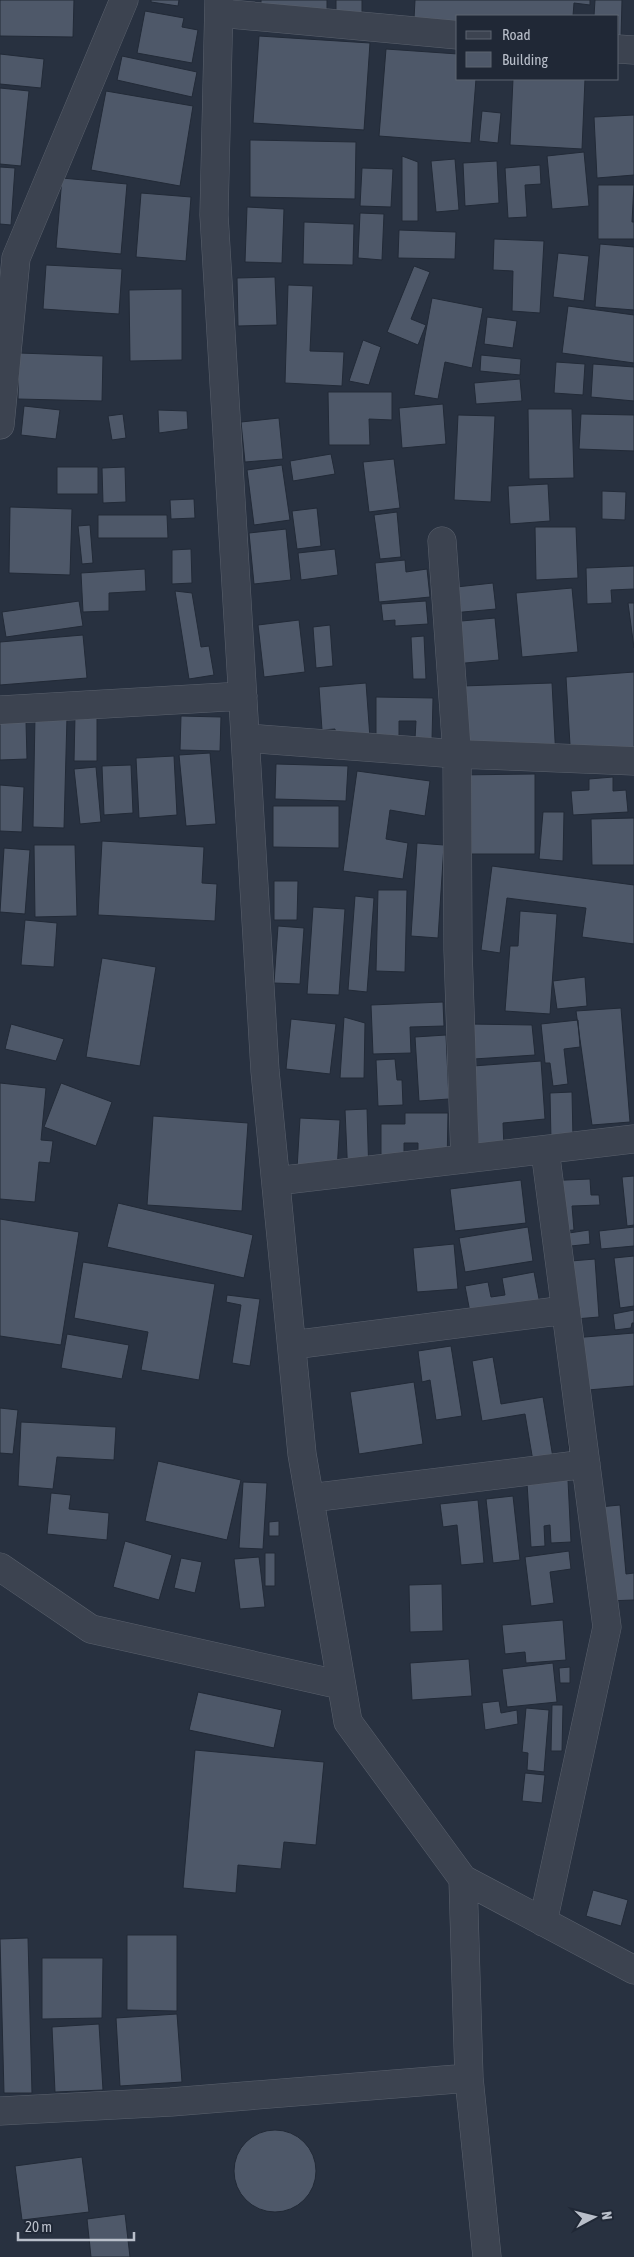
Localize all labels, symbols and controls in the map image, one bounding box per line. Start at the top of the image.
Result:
legend [456,15,619,80]
text: Road [502,26,531,43]
text: Building [502,51,548,68]
north arrow [569,2192,619,2242]
scale bar [18,2210,134,2242]
text: N [598,2210,615,2220]
text: 20 m [25,2218,52,2235]

